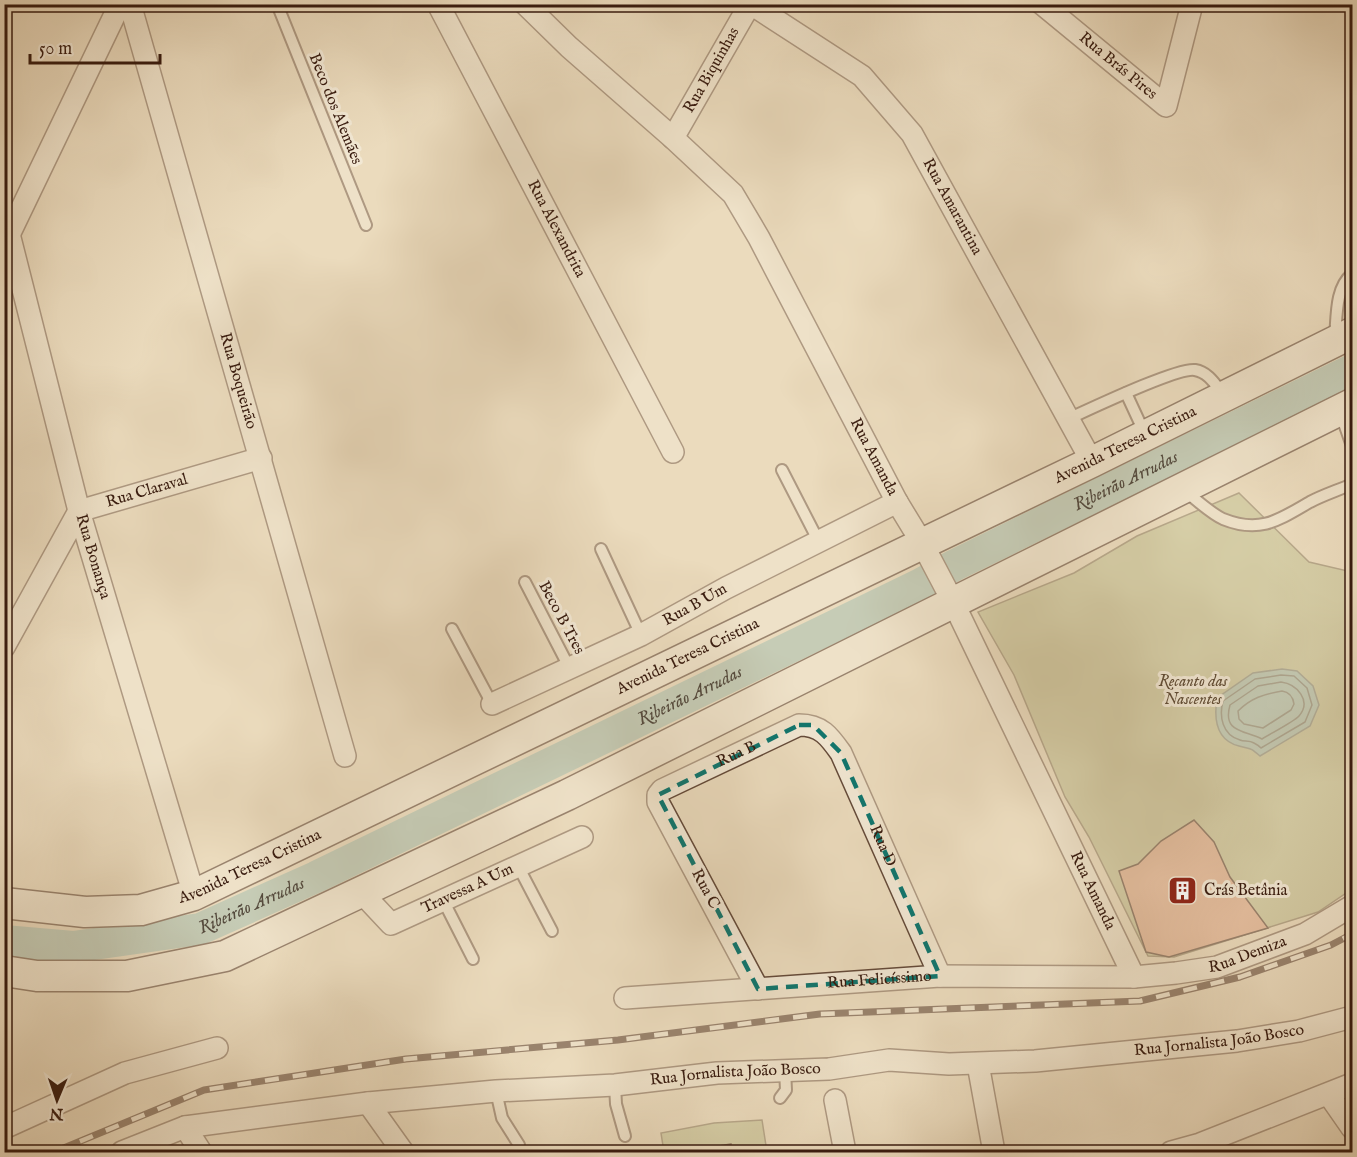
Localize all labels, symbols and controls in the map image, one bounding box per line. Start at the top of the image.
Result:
street label: Rua Biquinhas [679,24,745,117]
scale bar [30,27,160,65]
street label: Rua Brás Pires [1074,28,1161,105]
text: 50 m [39,38,72,61]
street label: Beco dos Alemães [304,51,366,168]
street label: Rua Amarantina [917,155,987,259]
street label: Rua Alexandrita [522,177,590,281]
street label: Rua Boqueirão [214,330,261,432]
street label: Avenida Teresa Cristina [1050,402,1200,489]
street label: Rua Amanda [845,415,902,499]
water label: Ribeirão Arrudas [1069,445,1183,517]
street label: Rua Claraval [103,470,191,513]
street label: Rua Bonança [71,512,115,602]
street label: Beco B Tres [533,578,589,658]
street label: Rua B Um [659,579,731,631]
street label: Avenida Teresa Cristina [613,614,763,700]
water label: Ribeirão Arrudas [633,660,747,731]
park label: Recanto das Nascentes [1159,672,1228,710]
street label: Rua B [714,737,760,773]
street label: Rua D [864,822,900,870]
street label: Avenida Teresa Cristina [175,825,325,909]
street label: Rua Amanda [1065,848,1120,933]
street label: Travessa A Um [418,860,517,919]
street label: Rua C [686,866,724,912]
water label: Ribeirão Arrudas [195,872,309,940]
building icon: Crás Betânia [1167,875,1199,907]
place label: Crás Betânia [1204,881,1287,901]
street label: Rua Demiza [1207,932,1289,978]
street label: Rua Felicíssimo [827,967,933,994]
street label: Rua Jornalista João Bosco [1133,1020,1307,1061]
street label: Rua Jornalista João Bosco [649,1059,821,1091]
north arrow [27,1070,87,1130]
text: N [49,1103,65,1123]

